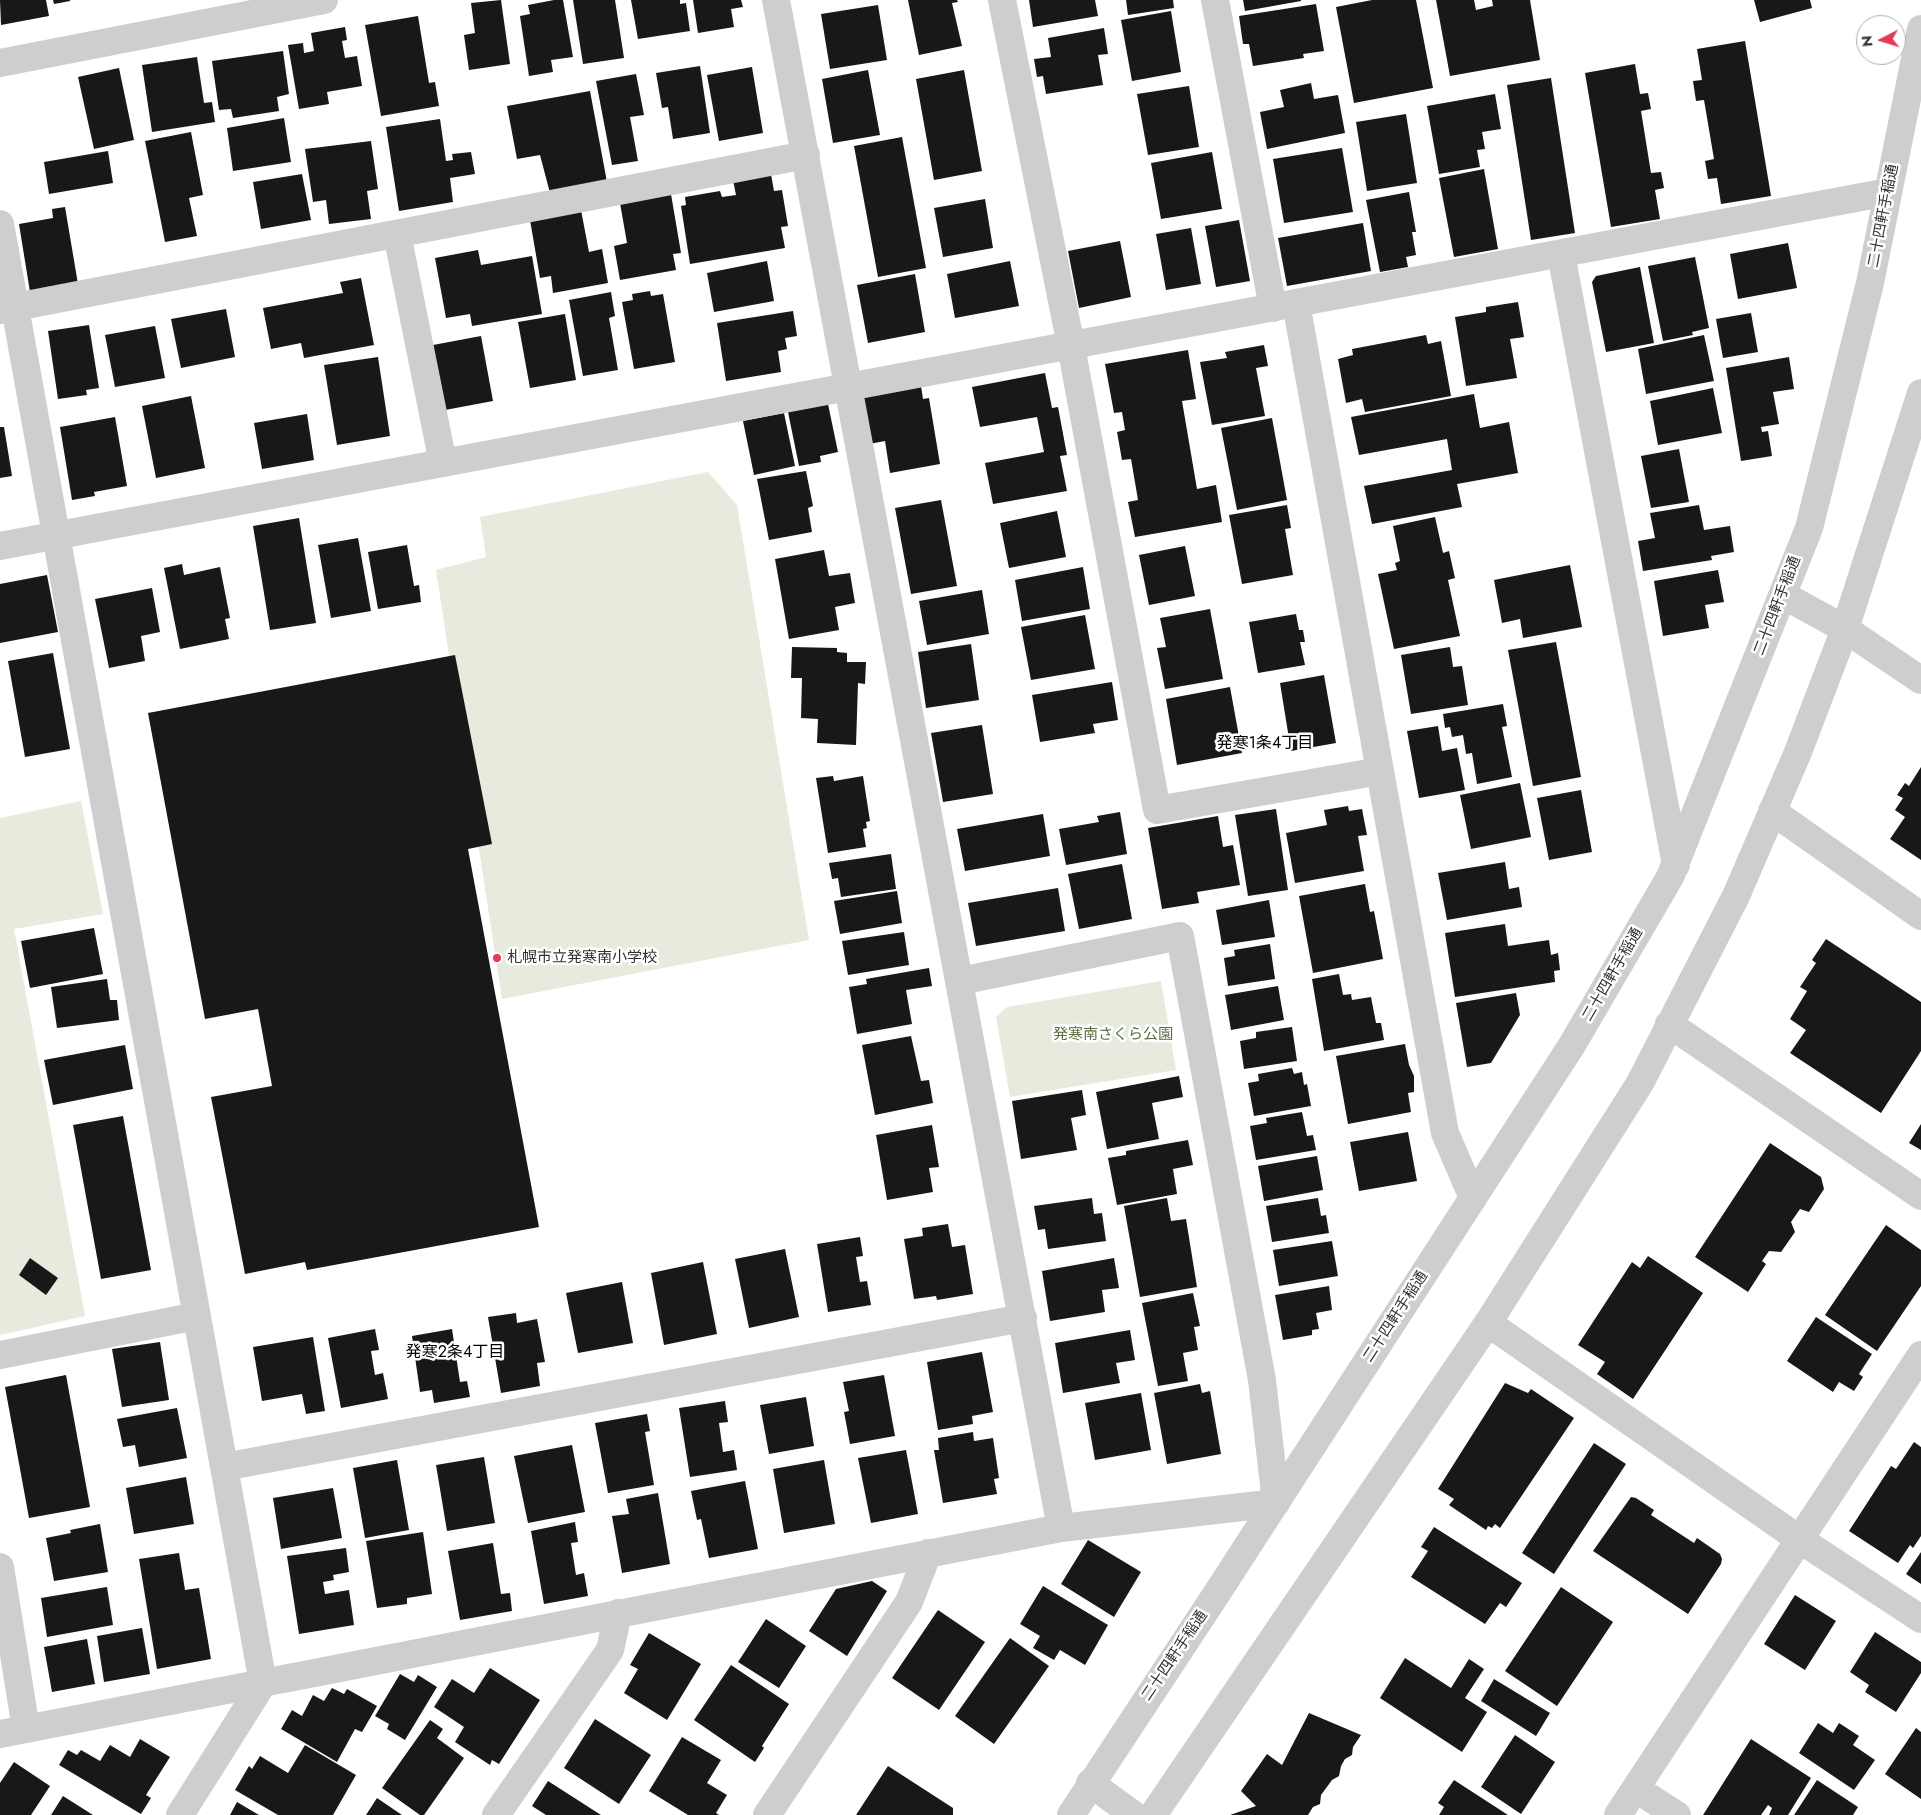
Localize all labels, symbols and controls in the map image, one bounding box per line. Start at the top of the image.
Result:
north arrow [1856,15,1906,65]
text: N [1857,35,1878,48]
street label: 二十四軒手稲通 [1865,163,1903,269]
street label: 二十四軒手稲通 [1751,554,1805,658]
district label: 発寒1条4丁目 [1217,734,1313,754]
street label: 二十四軒手稲通 [1579,925,1647,1025]
place label: 札幌市立発寒南小学校 [507,949,657,967]
marker: 札幌市立発寒南小学校 [491,952,503,964]
park label: 発寒南さくら公園 [1053,1026,1173,1044]
street label: 二十四軒手稲通 [1360,1268,1432,1366]
district label: 発寒2条4丁目 [406,1343,504,1363]
street label: 二十四軒手稲通 [1138,1607,1212,1705]

